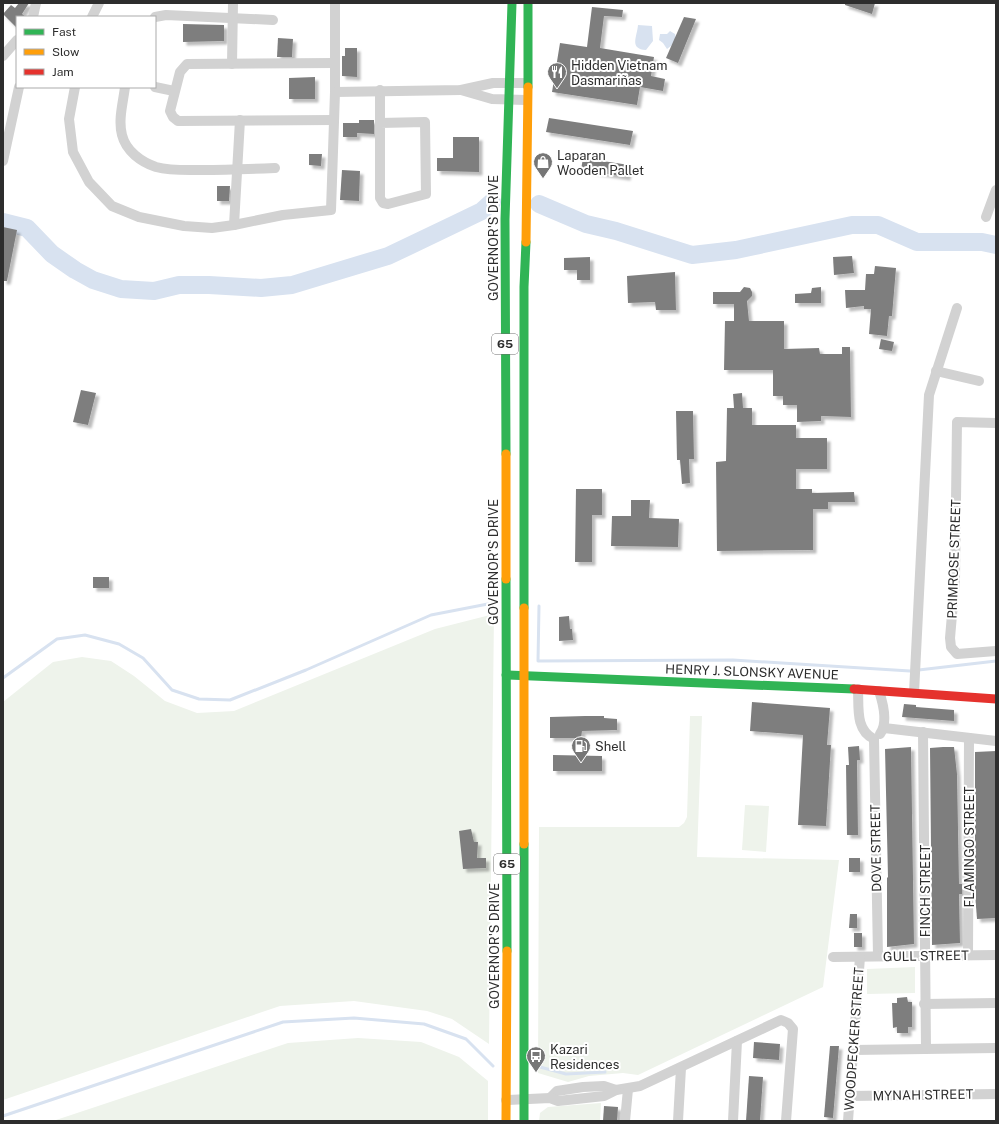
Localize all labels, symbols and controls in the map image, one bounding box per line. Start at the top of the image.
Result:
legend [16,16,156,88]
text: Fast [52,25,77,39]
text: Slow [52,45,80,59]
place label: Hidden Vietnam Dasmariñas [571,58,667,88]
restaurant icon: Hidden Vietnam Dasmariñas [546,61,568,89]
text: Jam [52,65,74,79]
place label: Laparan Wooden Pallet [557,148,644,178]
shop icon: Laparan Wooden Pallet [532,151,554,179]
street label: GOVERNOR'S DRIVE [486,175,501,301]
road number: 65 [492,334,518,354]
street label: GOVERNOR'S DRIVE [486,499,501,625]
street label: PRIMROSE STREET [944,499,964,619]
street label: HENRY J. SLONSKY AVENUE [665,661,839,683]
fuel station icon: Shell [570,735,592,763]
place label: Shell [595,739,626,754]
street label: FLAMINGO STREET [962,786,977,908]
street label: DOVE STREET [868,804,884,892]
street label: FINCH STREET [918,845,933,937]
road number: 65 [494,854,520,874]
street label: GOVERNOR'S DRIVE [487,883,502,1009]
street label: GULL STREET [883,948,969,964]
street label: WOODPECKER STREET [842,967,867,1111]
place label: Kazari Residences [550,1042,619,1072]
bus stop icon: Kazari Residences [525,1045,547,1073]
street label: MYNAH STREET [873,1087,974,1103]

